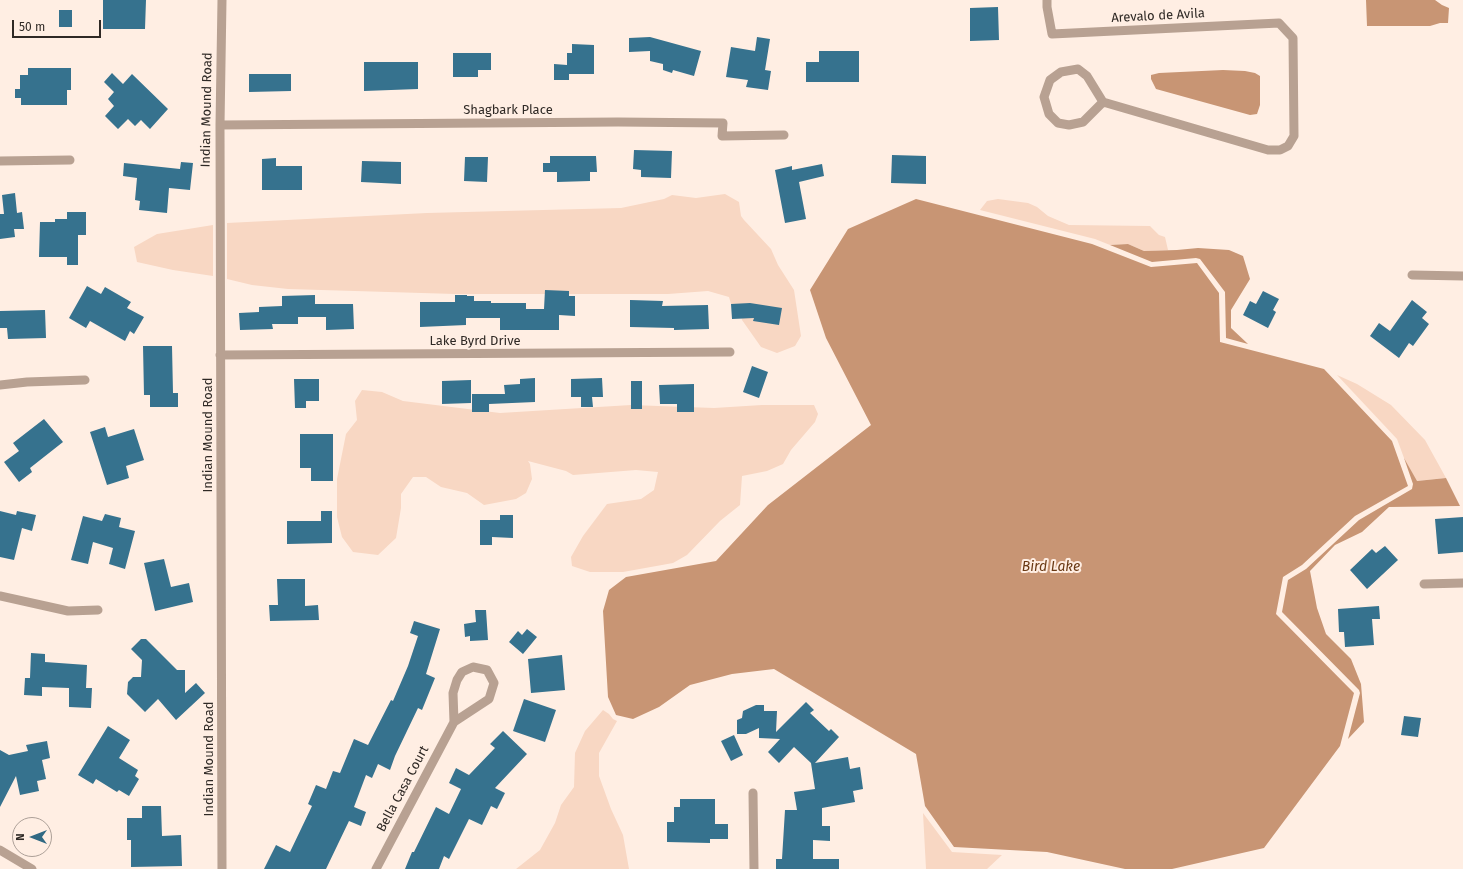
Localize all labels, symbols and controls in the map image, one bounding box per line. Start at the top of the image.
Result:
street label: Arevalo de Avila [1111,6,1205,26]
scale bar [14,12,103,38]
text: 50 m [19,20,45,34]
street label: Indian Mound Road [198,52,216,168]
street label: Shagbark Place [463,102,553,118]
street label: Lake Byrd Drive [429,333,521,349]
street label: Indian Mound Road [200,377,216,493]
water label: Bird Lake [1022,559,1080,575]
street label: Indian Mound Road [201,701,217,817]
street label: Bella Casa Court [374,743,432,835]
north arrow [12,817,52,857]
text: N [14,833,27,841]

